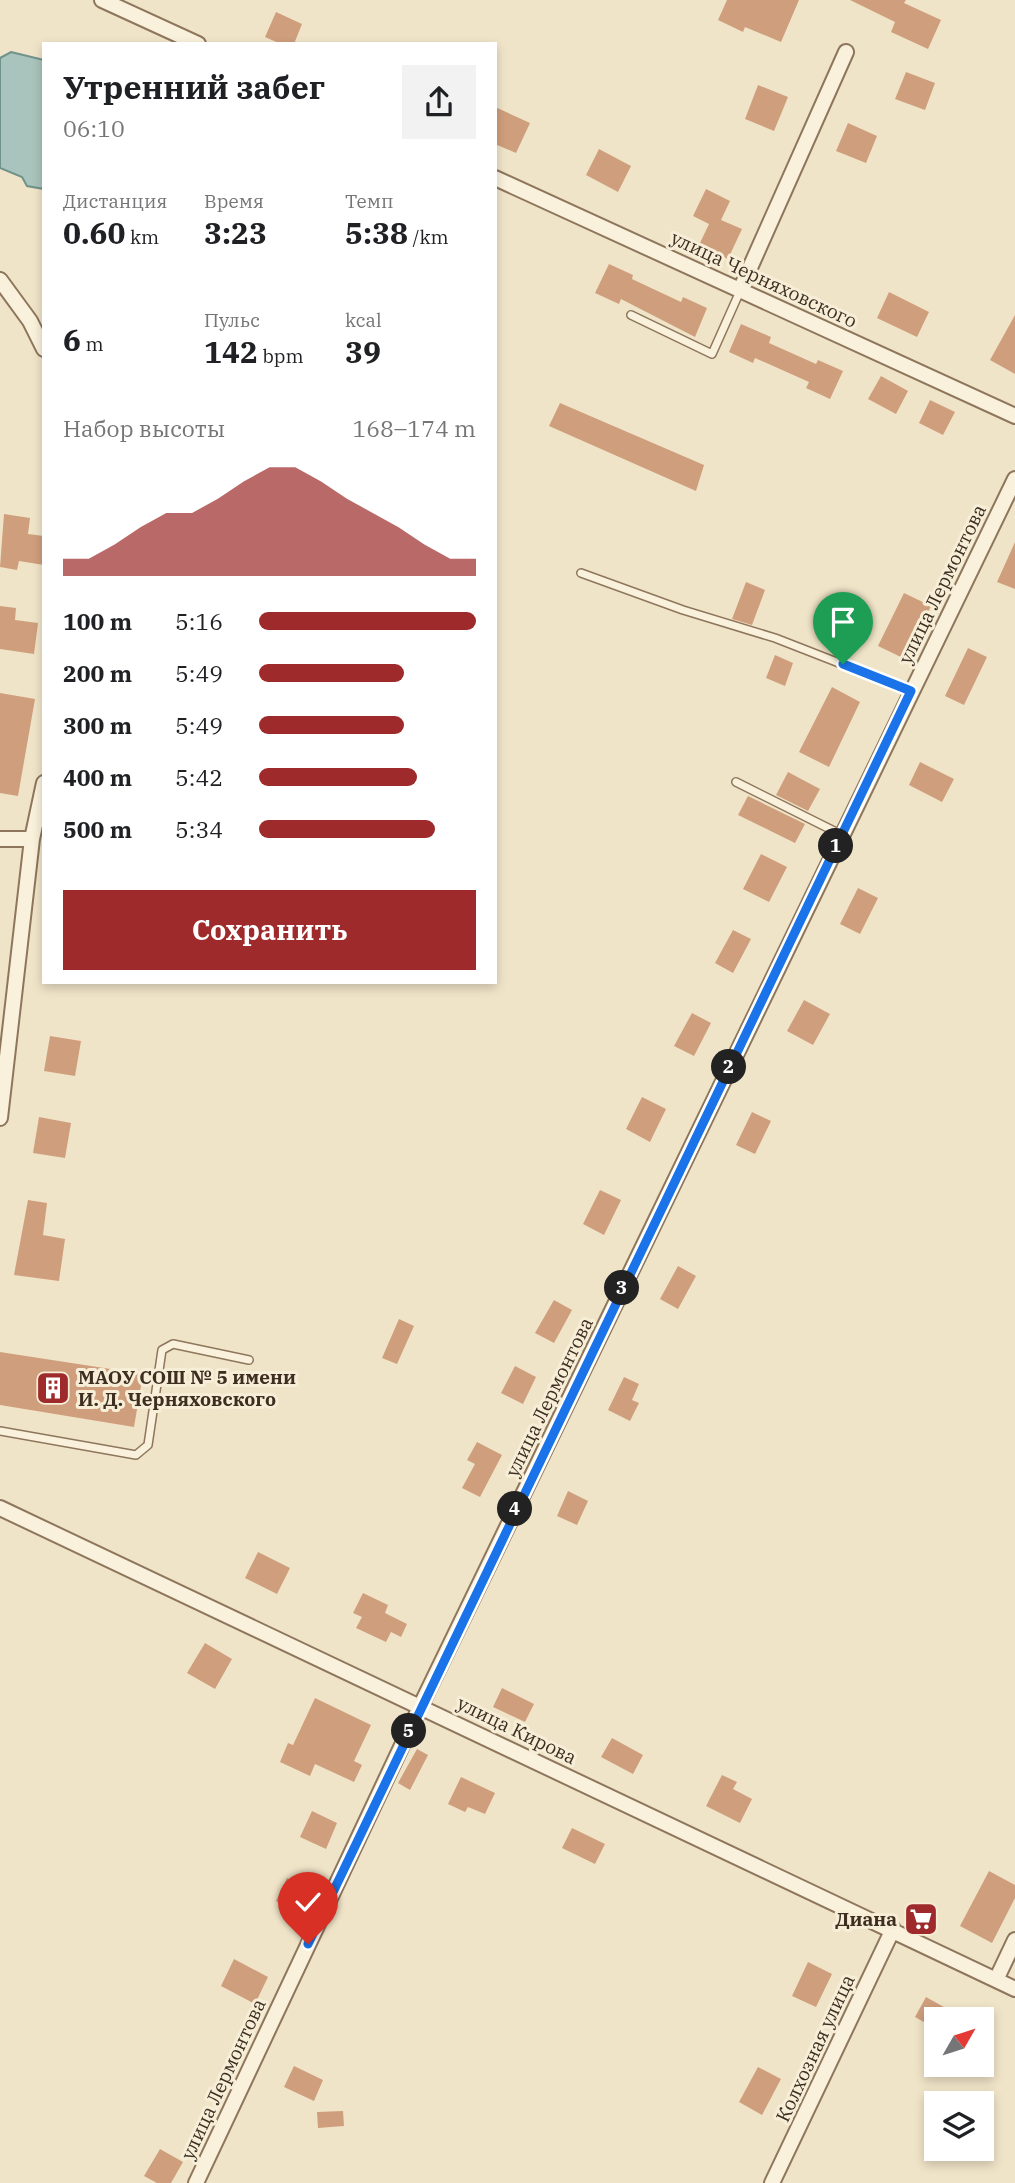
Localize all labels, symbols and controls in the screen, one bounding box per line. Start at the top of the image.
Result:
button: share [402,65,476,139]
text: Утренний забег [63,66,325,108]
text: 06:10 [63,113,125,143]
text: Дистанция [63,189,168,213]
text: Время [204,189,264,213]
text: Темп [345,189,394,213]
text: 0.60 [63,213,125,252]
text: 3:23 [204,213,267,252]
text: 5:38 [345,213,408,252]
text: km [125,225,159,249]
text: /km [408,225,449,249]
street label: улица Черняховского [667,225,861,333]
text: Пульс [204,308,260,332]
text: kcal [345,308,382,332]
text: 6 [63,320,81,359]
text: m [81,332,104,356]
text: 142 [204,332,258,371]
text: 39 [345,332,381,371]
text: bpm [258,344,304,368]
text: Набор высоты [63,413,225,443]
text: 168–174 m [352,413,476,443]
street label: улица Лермонтова [893,500,991,668]
pin [813,592,873,664]
icon: arrive [824,603,862,641]
text: 100 m [63,606,132,636]
text: 5:16 [175,606,223,636]
text: 200 m [63,658,132,688]
text: 5:49 [175,658,223,688]
text: 300 m [63,710,132,740]
text: 5:49 [175,710,223,740]
text: 400 m [63,762,132,792]
text: 5:42 [175,762,223,792]
text: 500 m [63,814,132,844]
text: 5:34 [175,814,223,844]
pin: 1 [818,828,854,864]
text: 1 [830,833,841,857]
button: Сохранить [63,890,476,970]
pin: 2 [712,1050,746,1084]
text: 2 [723,1054,734,1078]
pin: 3 [604,1270,640,1306]
text: 3 [616,1275,627,1299]
street label: улица Лермонтова [500,1313,598,1481]
place label: МАОУ СОШ № 5 имени И. Д. Черняховского [78,1365,296,1411]
building icon: МАОУ СОШ № 5 имени И. Д. Черняховского [34,1369,72,1407]
pin: 4 [498,1492,532,1526]
text: 4 [509,1496,520,1520]
street label: улица Кирова [453,1691,581,1769]
pin: 5 [392,1714,426,1748]
text: 5 [403,1718,414,1742]
pin [278,1872,338,1944]
icon: check [289,1883,327,1921]
supermarket icon: Диана [902,1900,940,1938]
place label: Диана [835,1907,897,1931]
street label: Колхозная улица [770,1970,860,2126]
street label: улица Лермонтова [175,1995,271,2163]
north arrow [924,2007,994,2077]
map controls [924,2007,994,2161]
button: layers [924,2091,994,2161]

